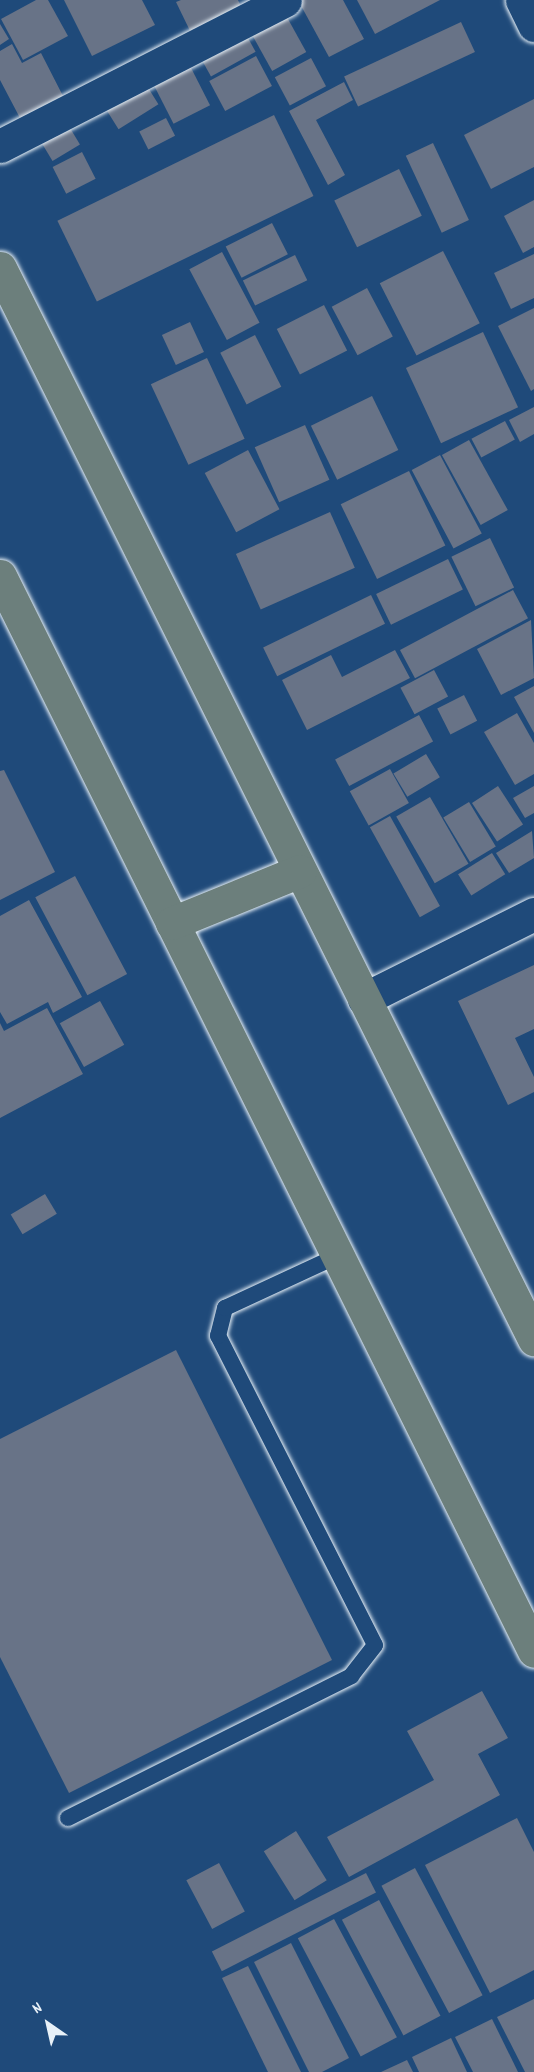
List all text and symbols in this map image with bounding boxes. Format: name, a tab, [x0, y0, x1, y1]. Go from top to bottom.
north arrow	[18, 1994, 78, 2054]
text: N	[28, 1997, 47, 2020]

